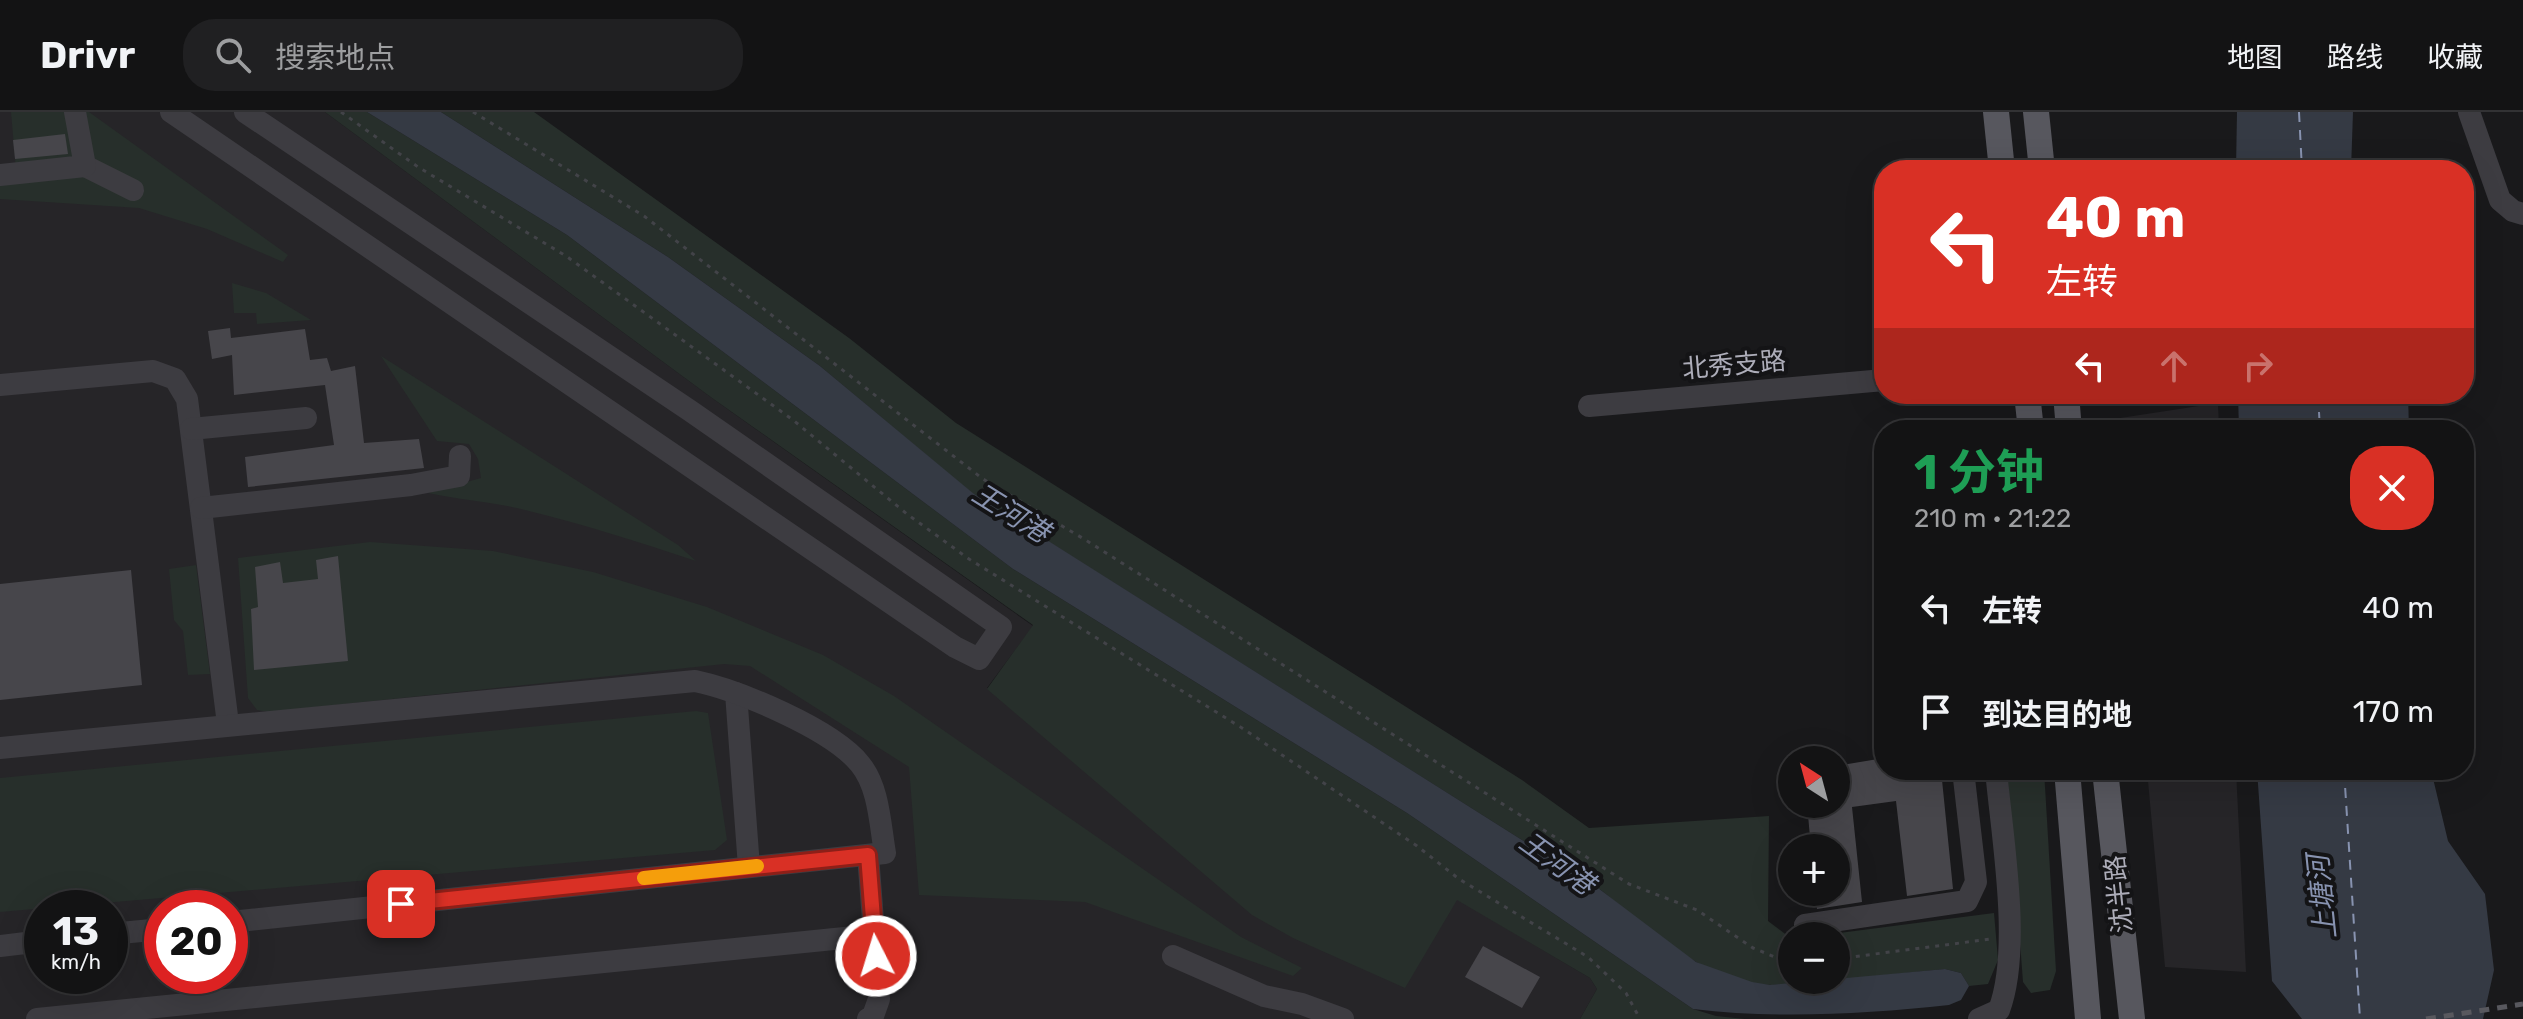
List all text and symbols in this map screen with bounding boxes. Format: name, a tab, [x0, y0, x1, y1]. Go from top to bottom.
search box	[183, 19, 743, 91]
text: Drivr	[40, 32, 135, 78]
icon: search	[211, 33, 255, 77]
text: 搜索地点	[275, 40, 395, 76]
text: 地图	[2227, 41, 2283, 74]
text: 路线	[2327, 41, 2383, 74]
text: 收藏	[2427, 41, 2483, 74]
text: 40 m	[2046, 185, 2186, 251]
icon: left	[1914, 192, 2018, 296]
text: 左转	[2046, 260, 2118, 303]
icon: left	[2068, 344, 2112, 388]
icon: ahead	[2152, 344, 2196, 388]
icon: right	[2236, 344, 2280, 388]
street label: 北秀支路	[1681, 345, 1787, 385]
text: 1 分钟	[1914, 444, 2044, 501]
button: close	[2350, 446, 2434, 530]
water label: 王河港	[967, 477, 1059, 551]
text: 210 m · 21:22	[1914, 503, 2071, 534]
icon: left	[1914, 586, 1958, 630]
text: 40 m	[2362, 590, 2434, 626]
text: 左转	[1982, 593, 2042, 629]
icon: arrive	[1914, 690, 1958, 734]
text: 170 m	[2353, 694, 2434, 730]
text: 到达目的地	[1982, 697, 2132, 733]
north arrow	[1778, 746, 1850, 818]
map controls	[1778, 746, 1850, 994]
water label: 王河港	[1513, 825, 1604, 903]
button: +	[1778, 834, 1850, 906]
water label: 上塘河	[2301, 849, 2343, 941]
street label: 沈半路	[2100, 854, 2138, 934]
pin	[367, 870, 435, 938]
icon: arrive	[379, 882, 423, 926]
speed limit sign: 20	[144, 890, 248, 994]
text: 13	[53, 908, 99, 955]
position arrow	[834, 914, 918, 998]
button: −	[1778, 922, 1850, 994]
text: km/h	[51, 950, 101, 974]

